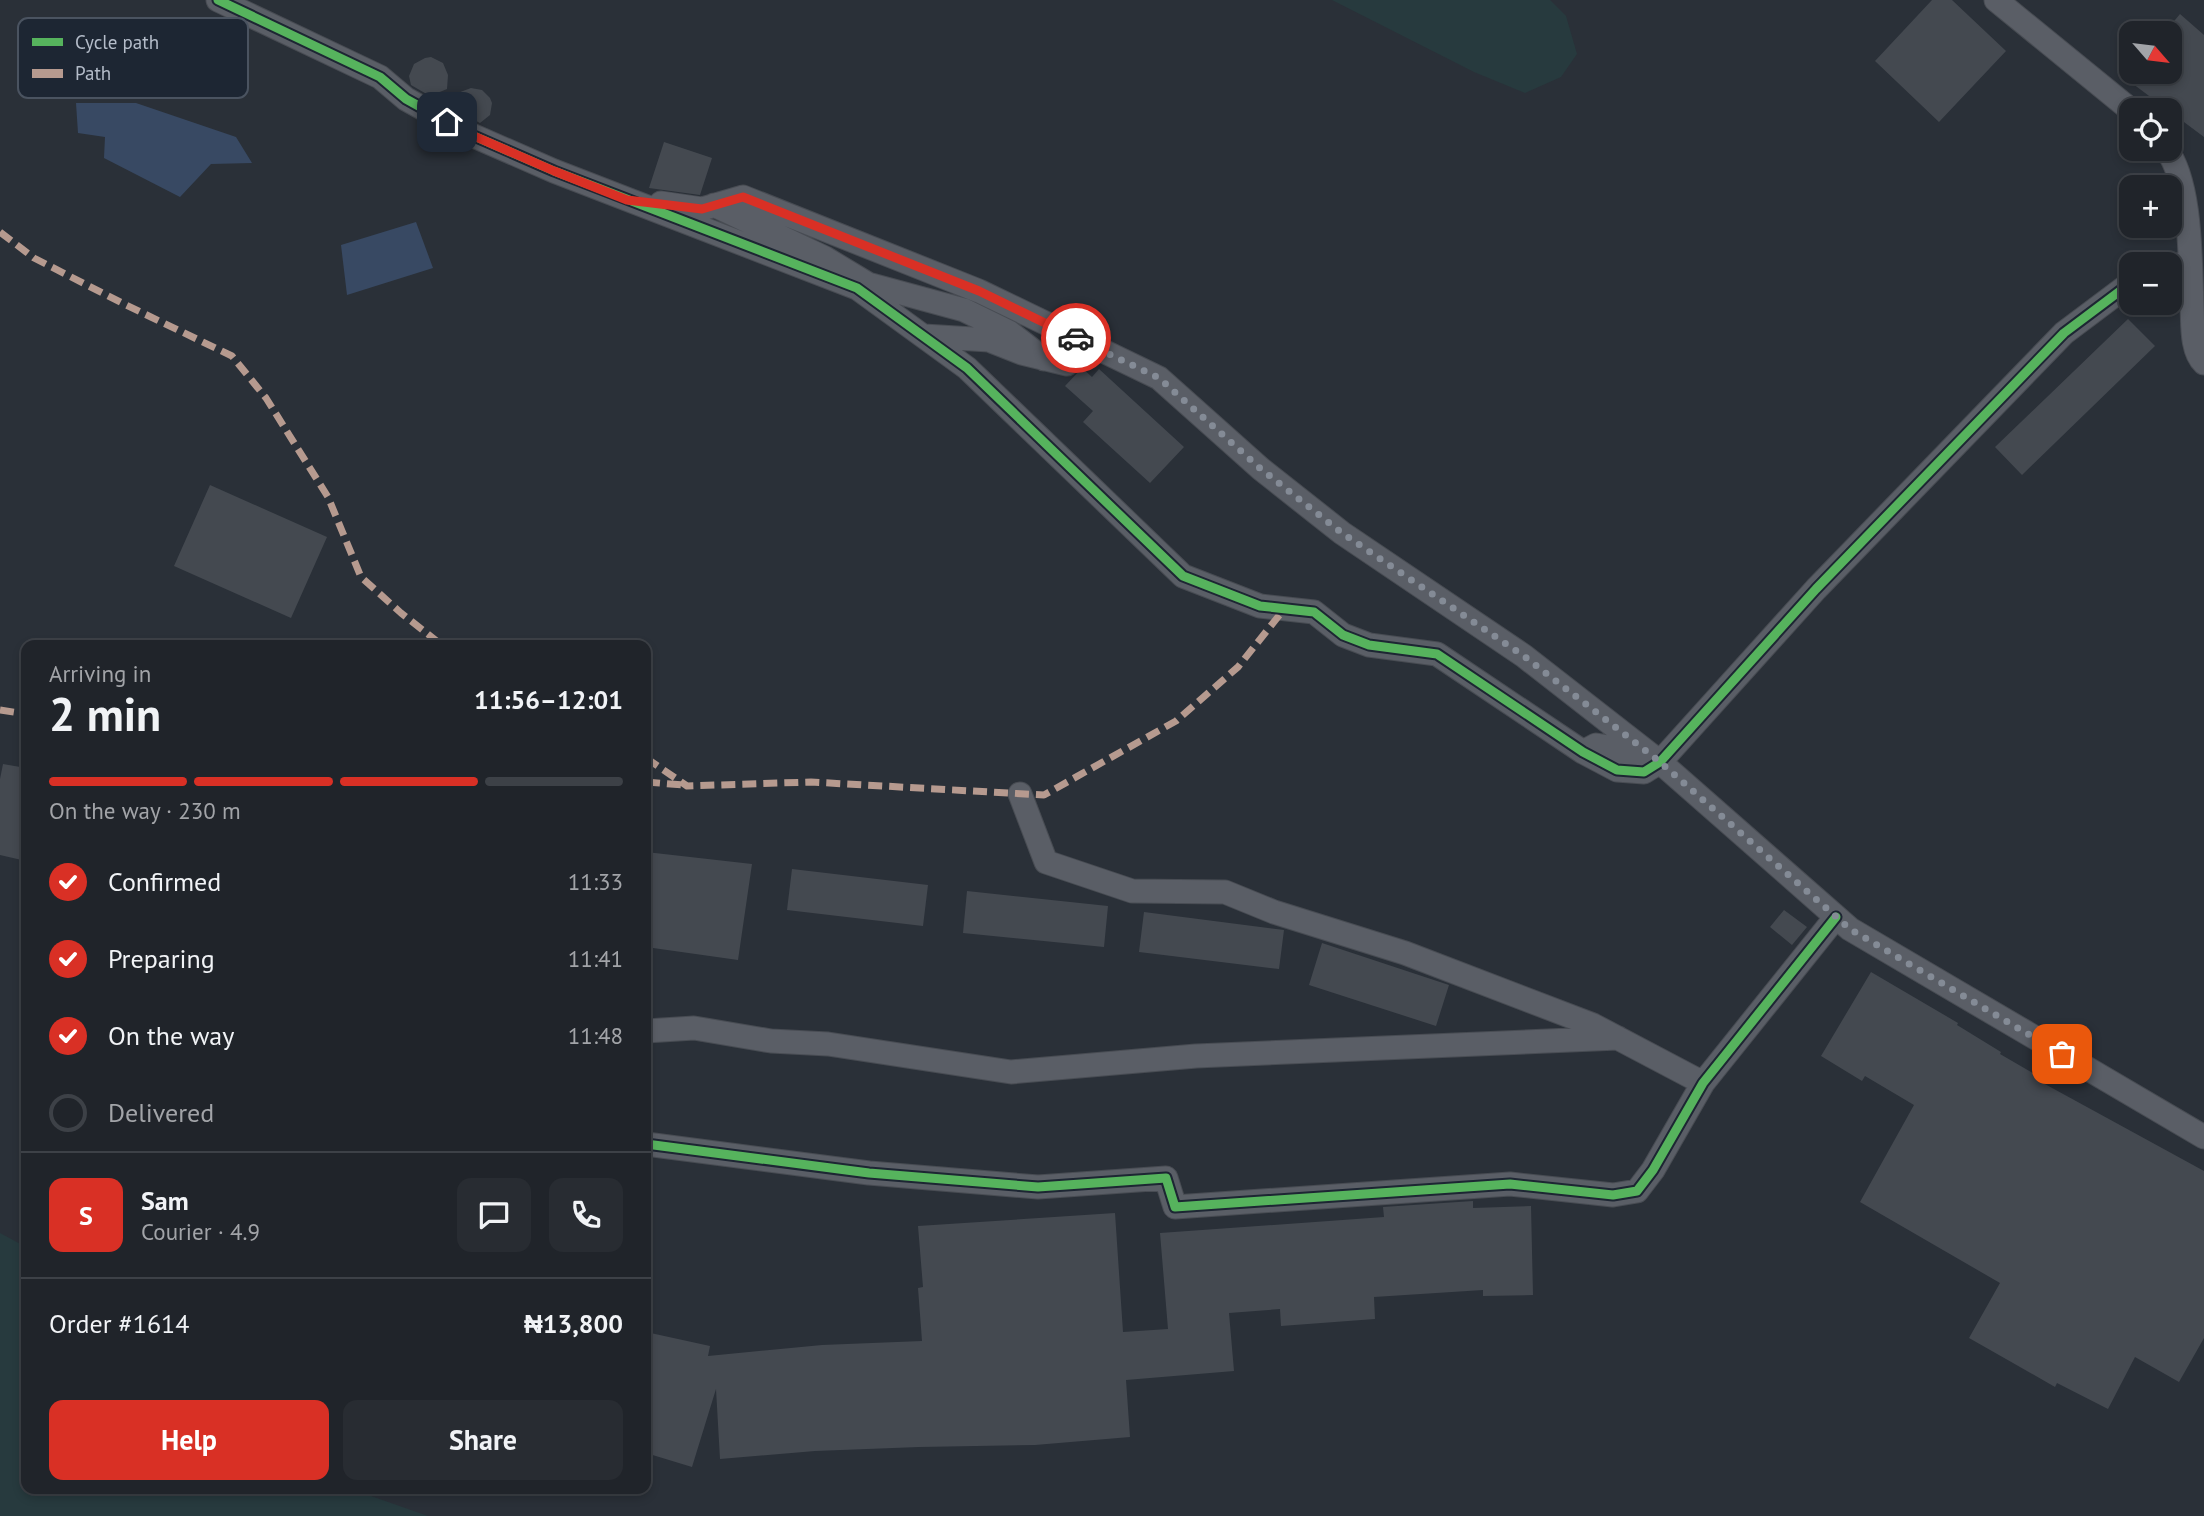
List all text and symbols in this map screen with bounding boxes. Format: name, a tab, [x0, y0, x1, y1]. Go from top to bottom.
legend	[18, 18, 248, 98]
north arrow	[2119, 21, 2182, 84]
map controls	[2119, 21, 2182, 315]
text: Cycle path	[75, 30, 159, 54]
text: Path	[75, 61, 111, 85]
pin	[417, 92, 477, 152]
button: locate	[2119, 98, 2182, 161]
icon: home	[428, 103, 466, 141]
button: +	[2119, 175, 2182, 238]
button: −	[2119, 252, 2182, 315]
courier	[1041, 303, 1111, 373]
icon: car	[1057, 319, 1095, 357]
text: Arriving in	[49, 659, 151, 688]
text: 11:56–12:01	[474, 683, 623, 716]
text: 2 min	[49, 684, 161, 744]
text: On the way · 230 m	[49, 796, 241, 825]
icon: check	[49, 863, 87, 901]
text: Confirmed	[108, 865, 221, 898]
text: 11:33	[568, 867, 623, 896]
icon: check	[49, 940, 87, 978]
text: Preparing	[108, 942, 215, 975]
text: 11:41	[568, 944, 623, 973]
icon: check	[49, 1017, 87, 1055]
text: On the way	[108, 1019, 234, 1052]
text: 11:48	[568, 1021, 623, 1050]
pin	[2032, 1024, 2092, 1084]
icon: bag	[2043, 1035, 2081, 1073]
text: Delivered	[108, 1096, 214, 1129]
button: chat	[457, 1178, 531, 1252]
button: phone	[549, 1178, 623, 1252]
text: Sam	[141, 1184, 189, 1217]
text: S	[79, 1199, 93, 1232]
text: Courier · 4.9	[141, 1217, 260, 1246]
text: Order #1614	[49, 1307, 189, 1340]
text: ₦13,800	[524, 1307, 623, 1340]
button: Help	[49, 1400, 329, 1480]
button: Share	[343, 1400, 623, 1480]

